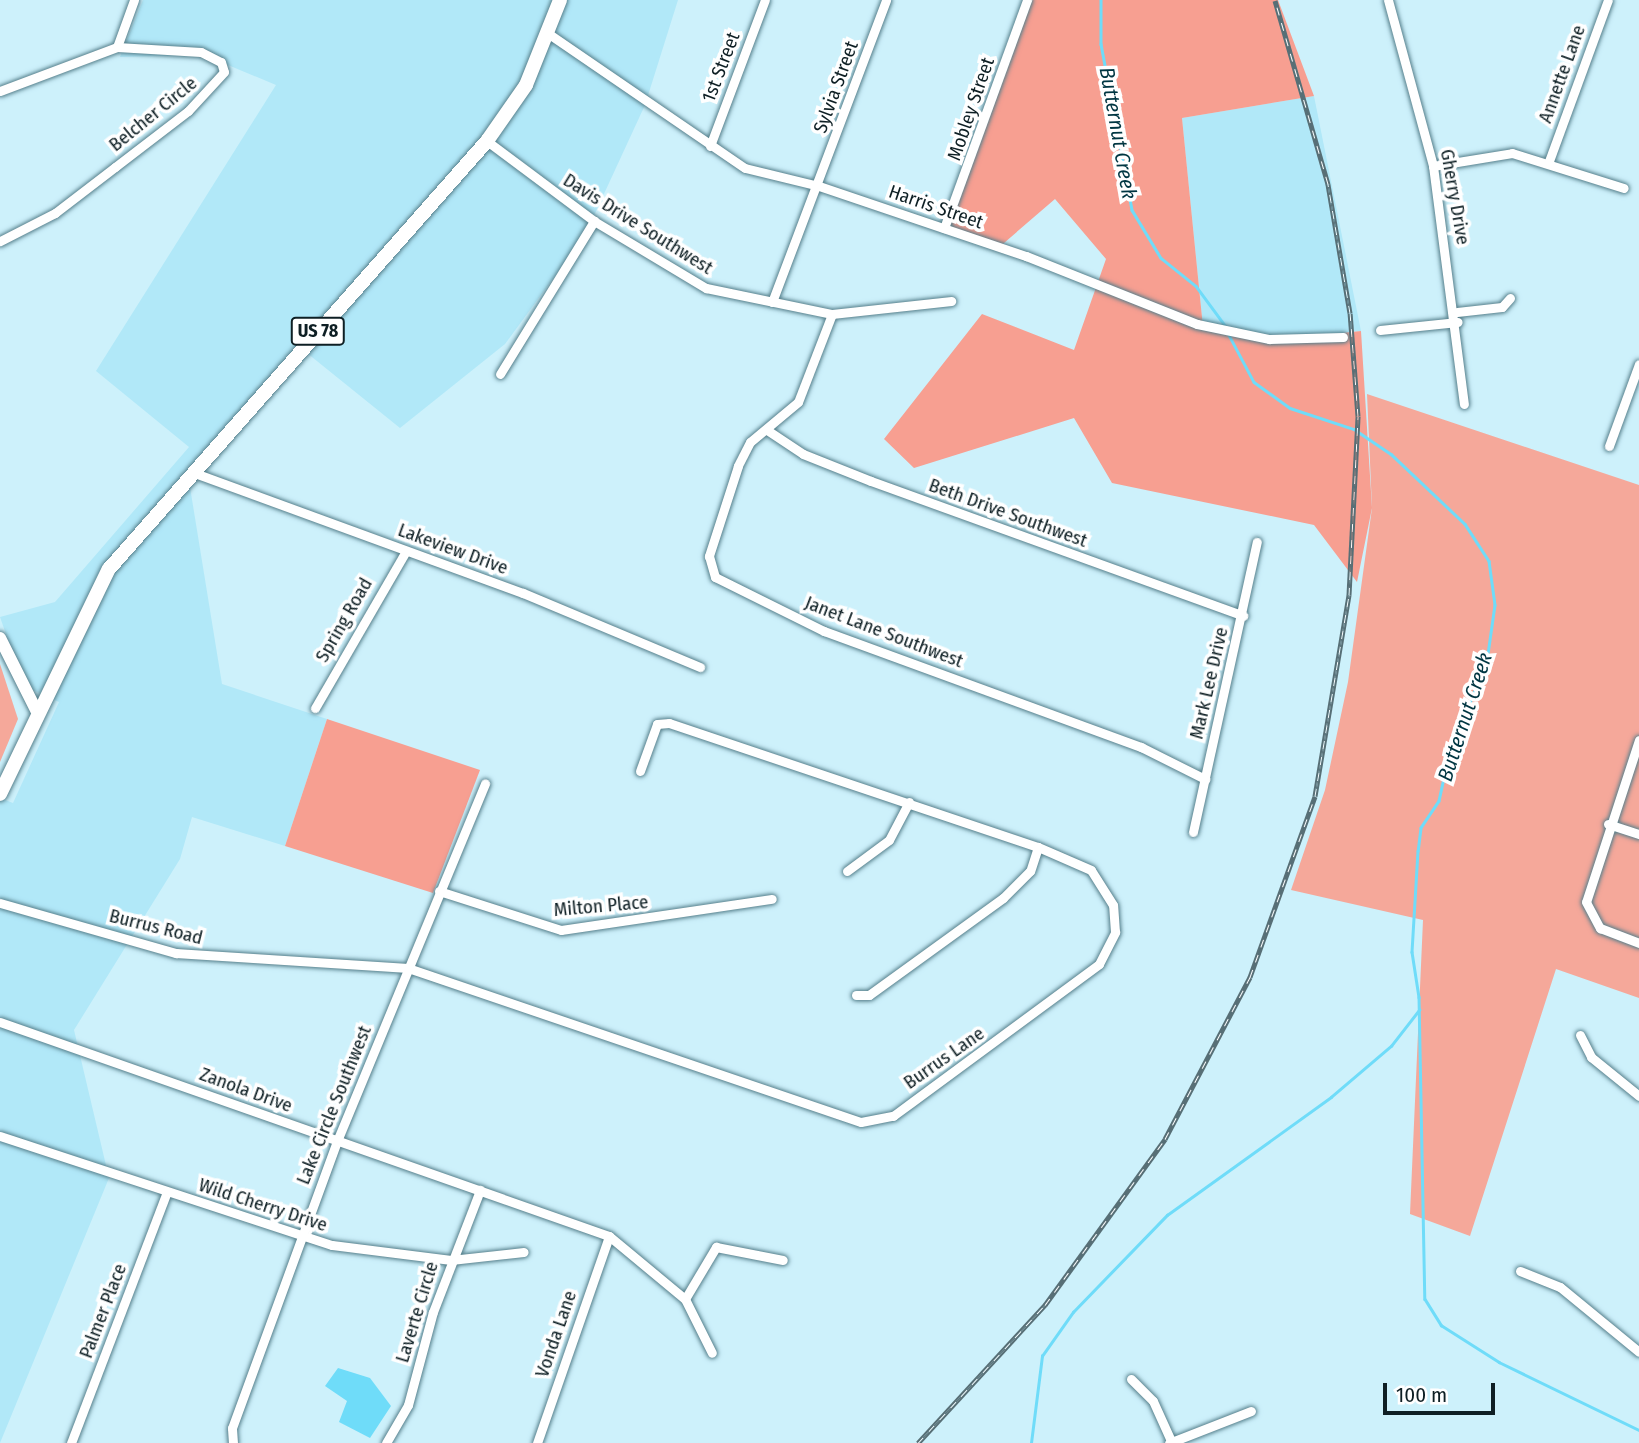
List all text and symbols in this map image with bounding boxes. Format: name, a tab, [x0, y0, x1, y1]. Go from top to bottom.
street label: Annette Lane	[1534, 22, 1590, 126]
street label: 1st Street	[697, 29, 745, 105]
street label: Sylvia Street	[809, 38, 863, 136]
street label: Mobley Street	[943, 54, 999, 164]
water label: Butternut Creek	[1094, 65, 1142, 201]
street label: Belcher Circle	[105, 72, 201, 156]
street label: Gherry Drive	[1435, 147, 1475, 247]
street label: Davis Drive Southwest	[559, 169, 717, 279]
street label: Harris Street	[886, 180, 986, 234]
road number: US 78	[290, 316, 346, 346]
street label: Beth Drive Southwest	[926, 474, 1090, 552]
street label: Lakeview Drive	[395, 519, 511, 579]
street label: Spring Road	[311, 574, 377, 666]
street label: Janet Lane Southwest	[802, 591, 966, 673]
street label: Mark Lee Drive	[1185, 625, 1233, 741]
water label: Butternut Creek	[1432, 650, 1498, 784]
street label: Milton Place	[553, 891, 649, 921]
street label: Burrus Road	[107, 904, 205, 950]
street label: Lake Circle Southwest	[292, 1022, 376, 1188]
street label: Burrus Lane	[899, 1022, 989, 1094]
street label: Zanola Drive	[197, 1063, 295, 1117]
street label: Wild Cherry Drive	[196, 1173, 330, 1237]
street label: Laverte Circle	[391, 1259, 443, 1365]
street label: Palmer Place	[75, 1261, 131, 1361]
street label: Vonda Lane	[531, 1288, 581, 1380]
scale bar	[1387, 1370, 1499, 1414]
text: 100 m	[1396, 1382, 1447, 1408]

